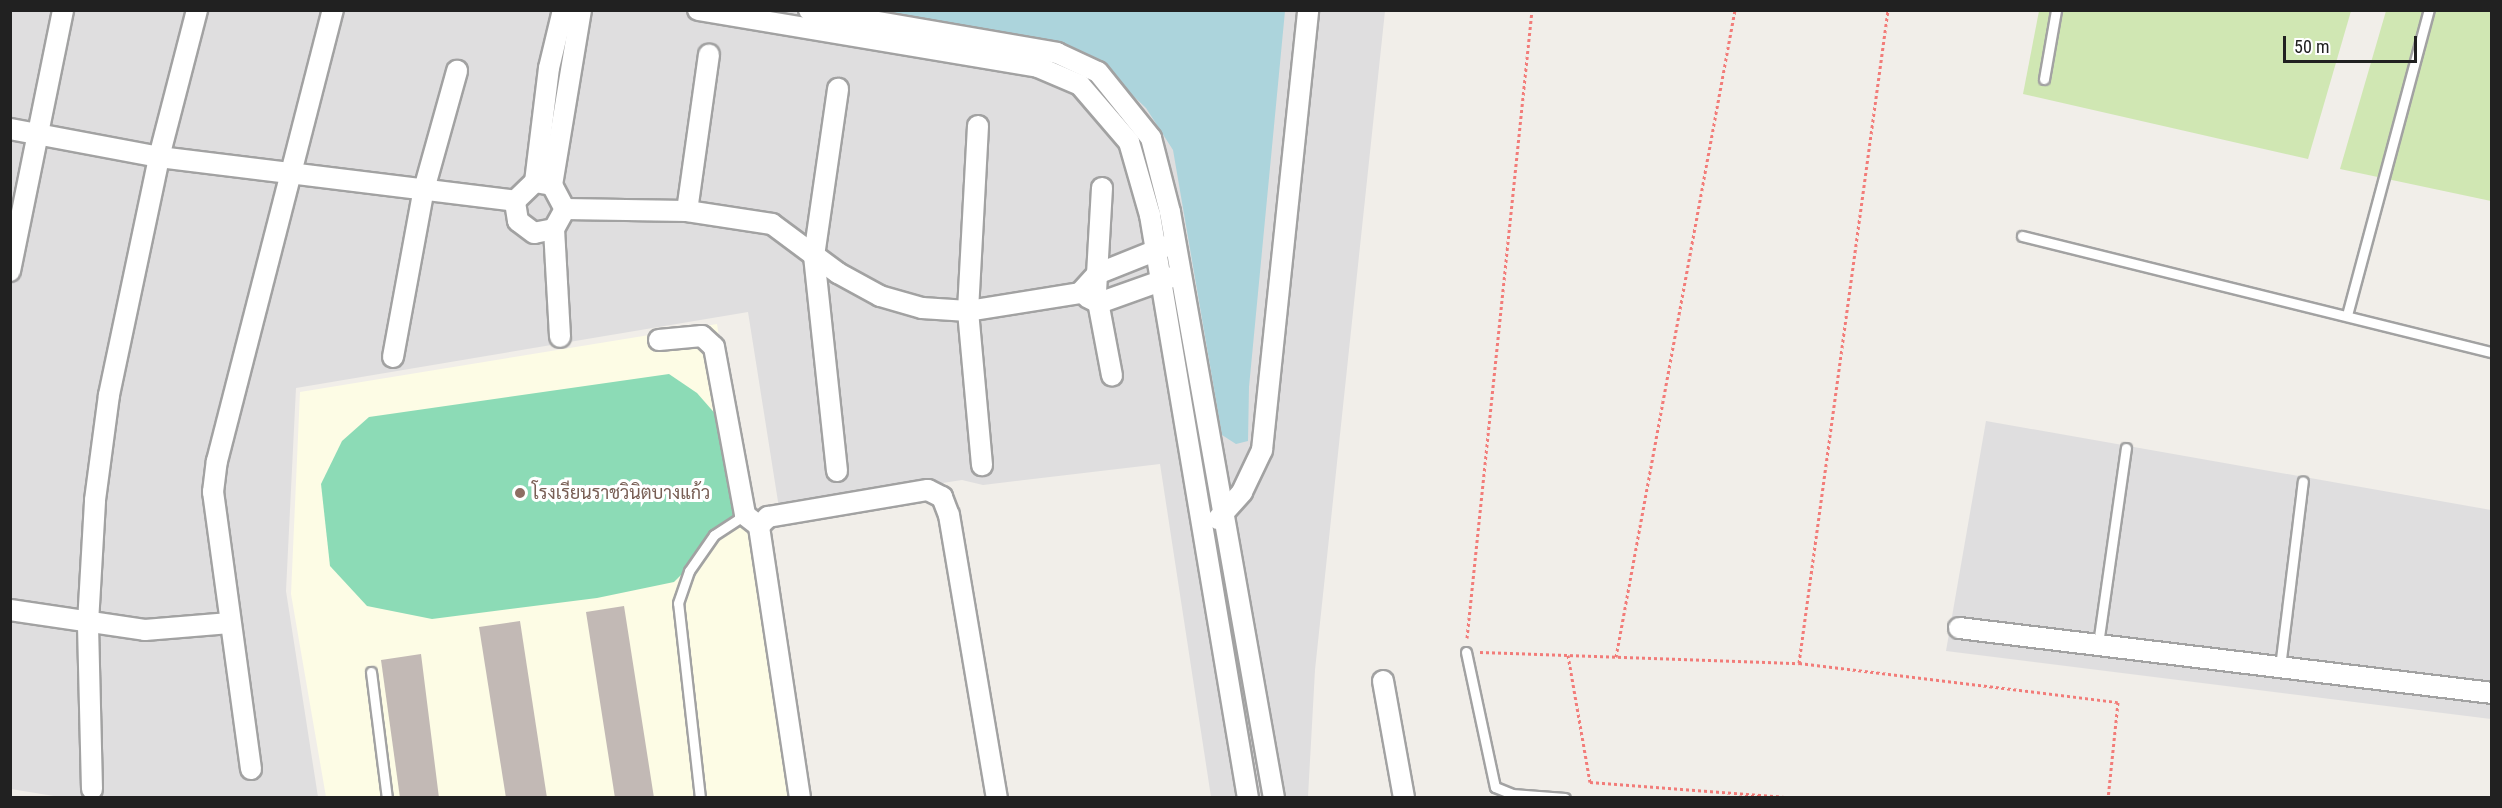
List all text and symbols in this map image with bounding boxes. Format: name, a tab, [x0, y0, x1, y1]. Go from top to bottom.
scale bar	[2286, 24, 2420, 62]
text: 50 m	[2294, 36, 2329, 57]
place label: โรงเรียนราชวินิตบางแก้ว	[532, 482, 710, 504]
marker: โรงเรียนราชวินิตบางแก้ว	[513, 486, 527, 500]

